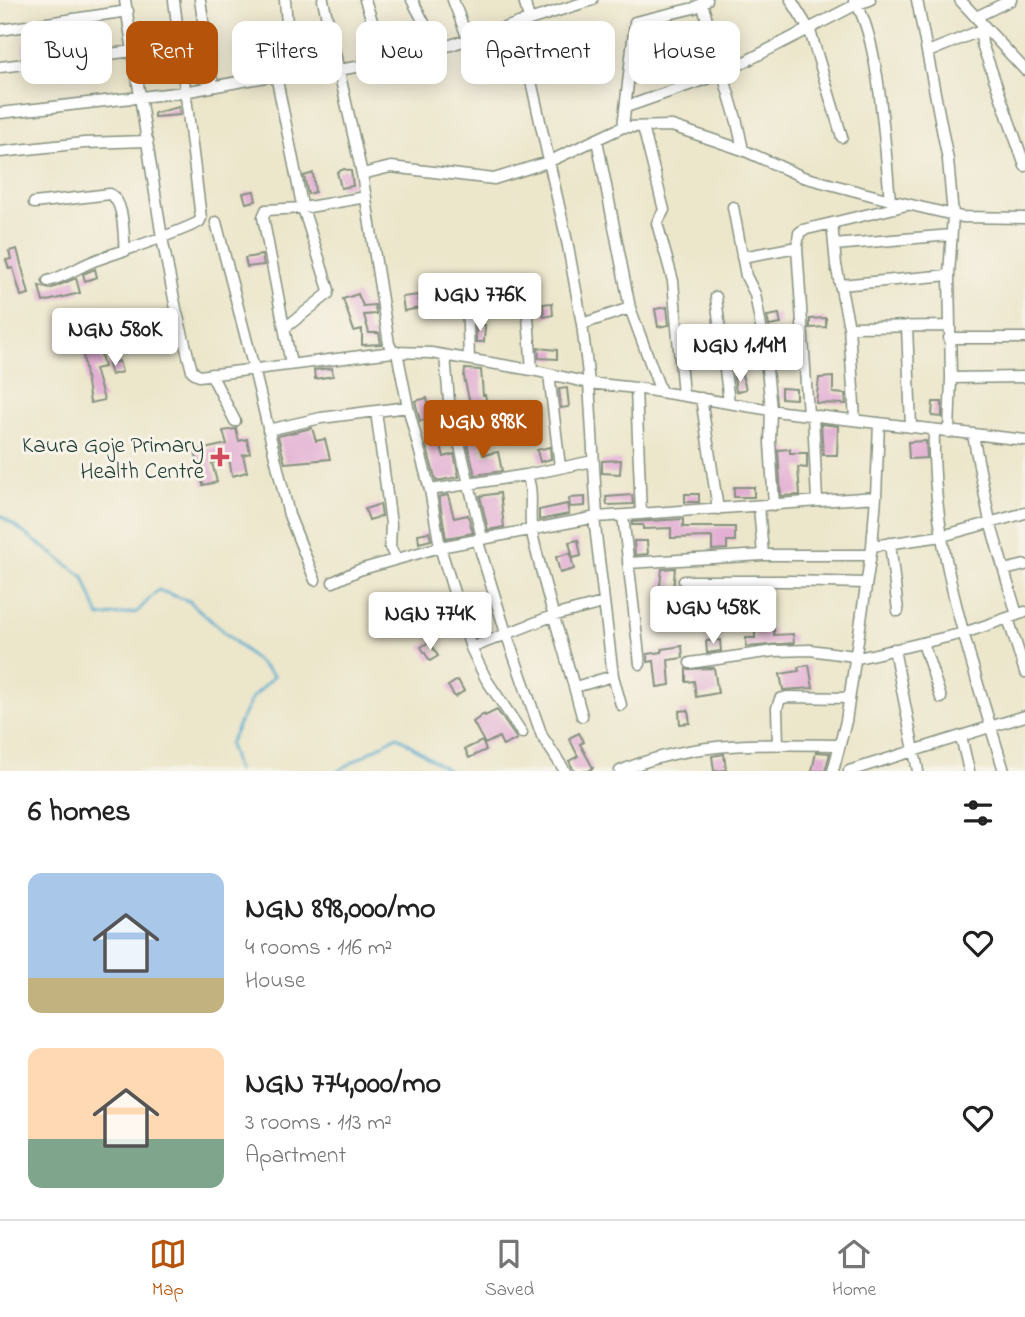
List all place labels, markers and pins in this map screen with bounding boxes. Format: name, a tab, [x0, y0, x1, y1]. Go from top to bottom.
pin: NGN 776K	[408, 274, 552, 333]
pin: NGN 580K	[43, 308, 187, 368]
pin: NGN 1.14M	[660, 324, 820, 384]
pin: NGN 898K	[411, 400, 555, 460]
place label: Kaura Goje Primary Health Centre	[22, 430, 205, 489]
marker: Kaura Goje Primary Health Centre	[210, 447, 230, 467]
pin: NGN 458K	[641, 586, 785, 646]
pin: NGN 774K	[358, 592, 502, 652]

